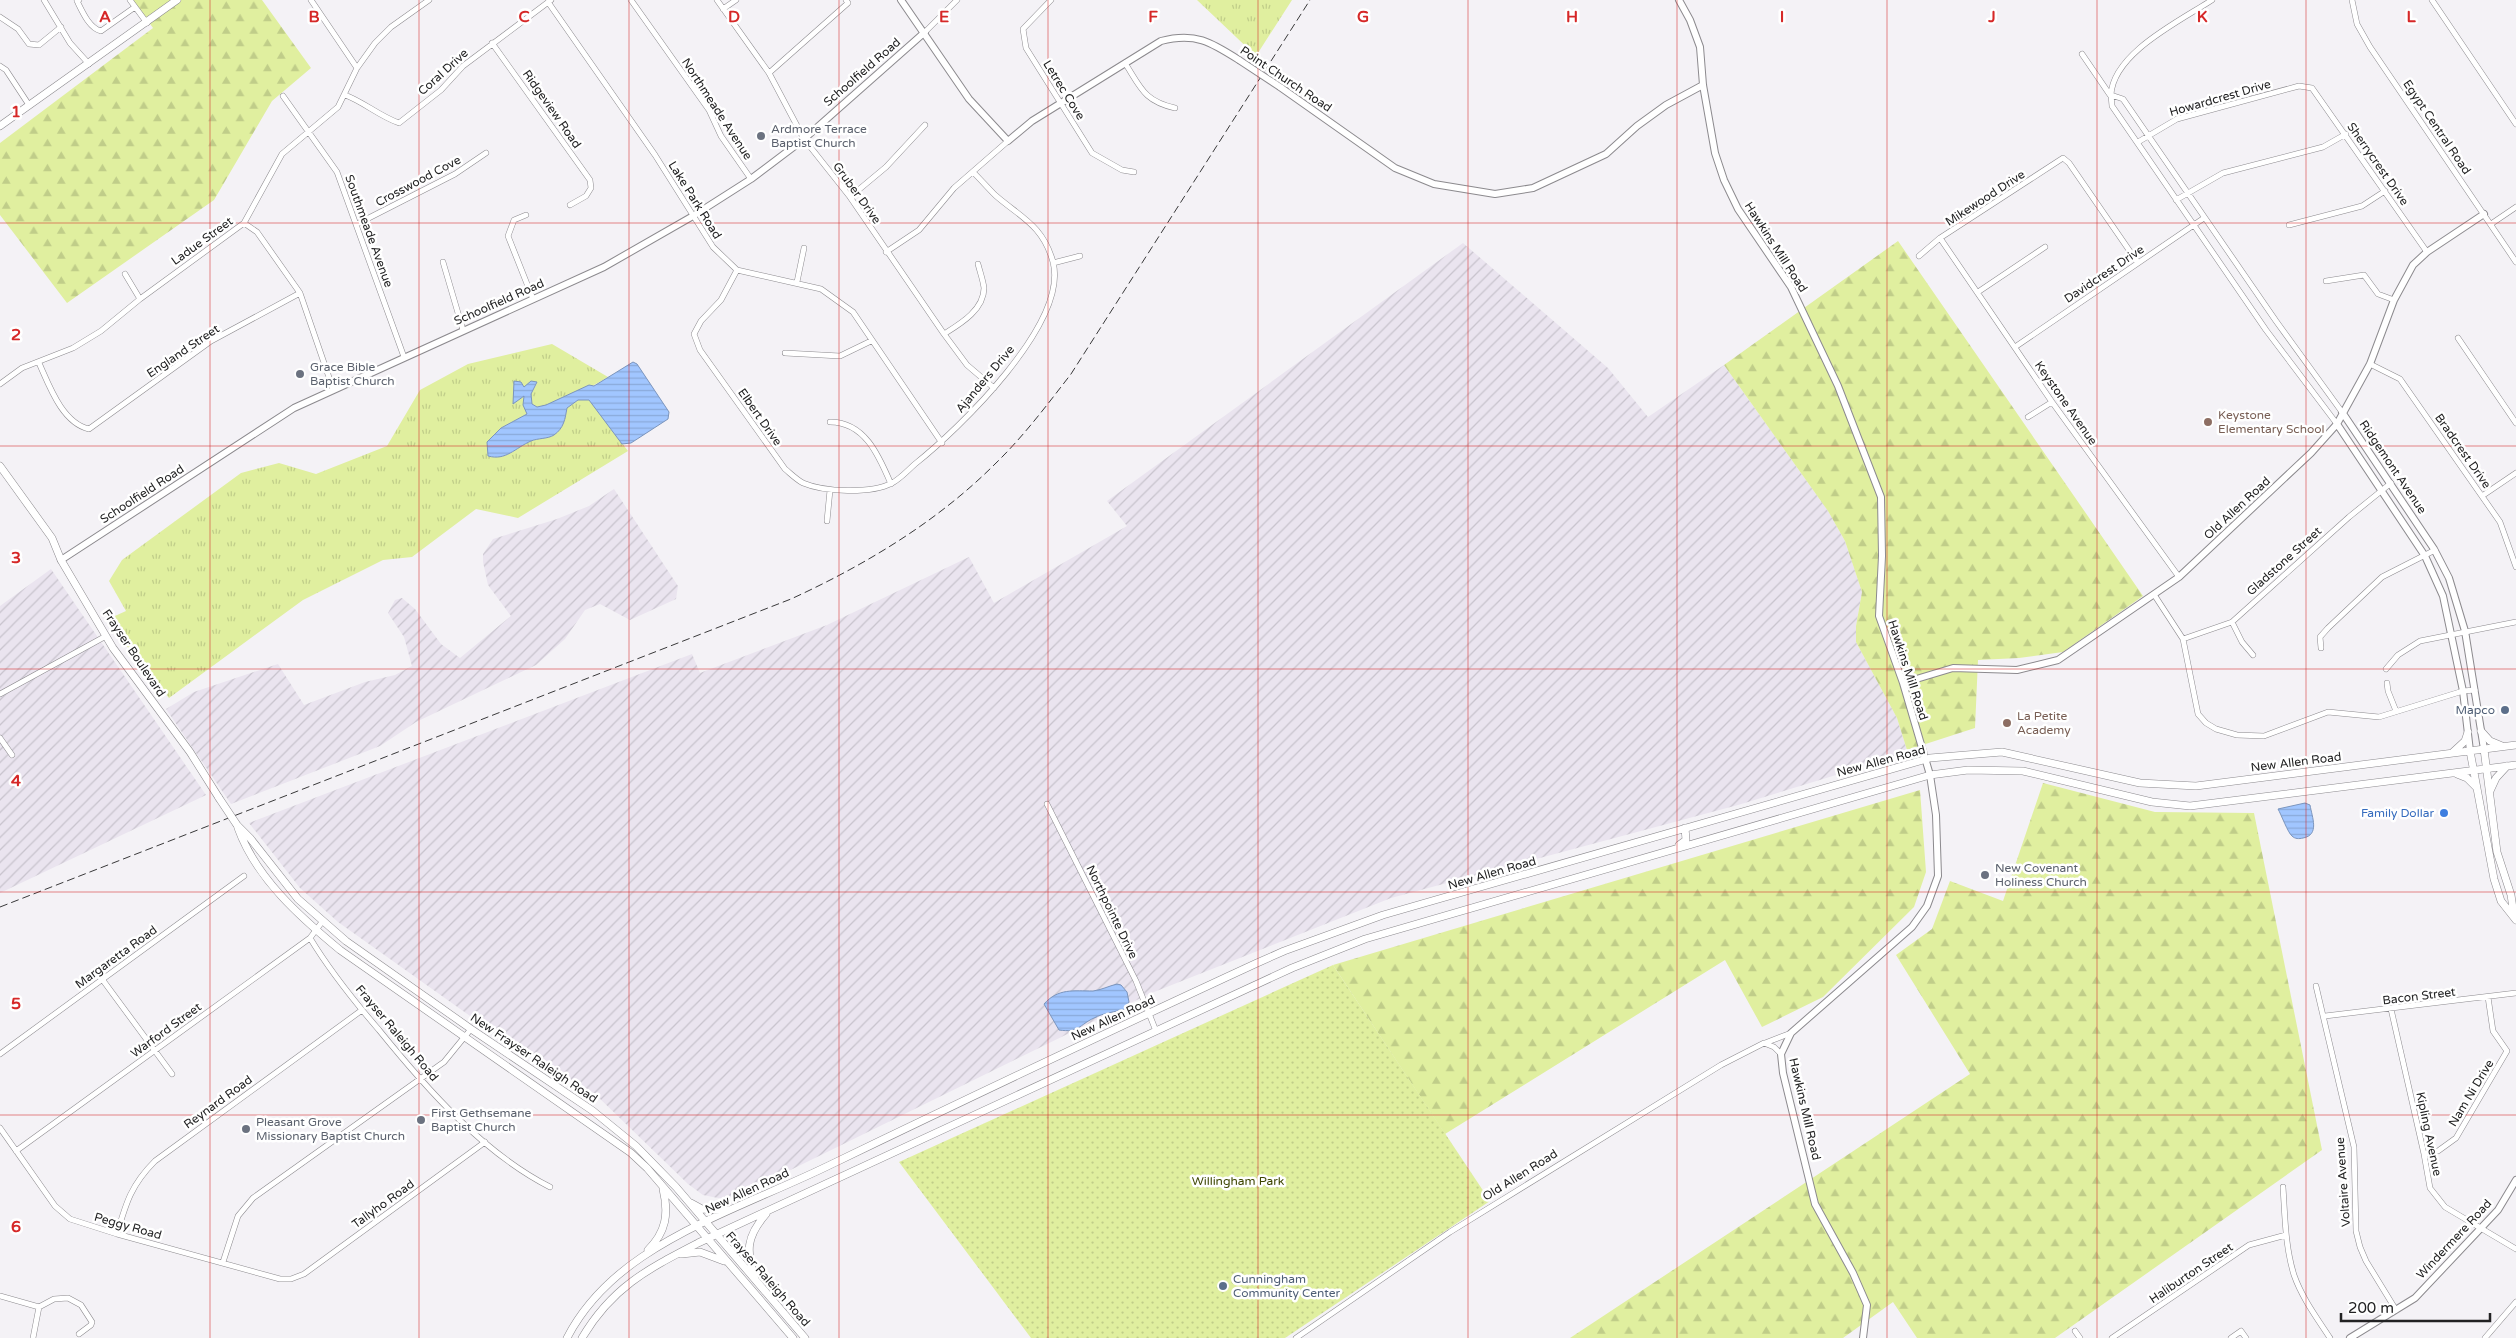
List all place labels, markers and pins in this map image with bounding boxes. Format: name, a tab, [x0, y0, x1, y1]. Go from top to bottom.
place label: Ardmore Terrace Baptist Church	[771, 122, 867, 150]
marker: Ardmore Terrace Baptist Church	[755, 130, 767, 142]
place label: Grace Bible Baptist Church	[310, 360, 395, 388]
marker: Grace Bible Baptist Church	[294, 368, 306, 380]
place label: Keystone Elementary School	[2218, 408, 2325, 436]
marker: Keystone Elementary School	[2202, 416, 2214, 428]
place label: Mapco	[2455, 703, 2495, 717]
marker: Mapco	[2499, 704, 2511, 716]
place label: La Petite Academy	[2017, 709, 2071, 737]
marker: La Petite Academy	[2001, 717, 2013, 729]
place label: Family Dollar	[2361, 806, 2434, 820]
marker: Family Dollar	[2438, 807, 2450, 819]
place label: New Covenant Holiness Church	[1995, 861, 2087, 889]
marker: New Covenant Holiness Church	[1979, 869, 1991, 881]
place label: First Gethsemane Baptist Church	[431, 1106, 532, 1134]
marker: First Gethsemane Baptist Church	[415, 1114, 427, 1126]
place label: Pleasant Grove Missionary Baptist Church	[256, 1115, 405, 1143]
marker: Pleasant Grove Missionary Baptist Church	[240, 1123, 252, 1135]
place label: Cunningham Community Center	[1233, 1272, 1341, 1300]
marker: Cunningham Community Center	[1217, 1280, 1229, 1292]

